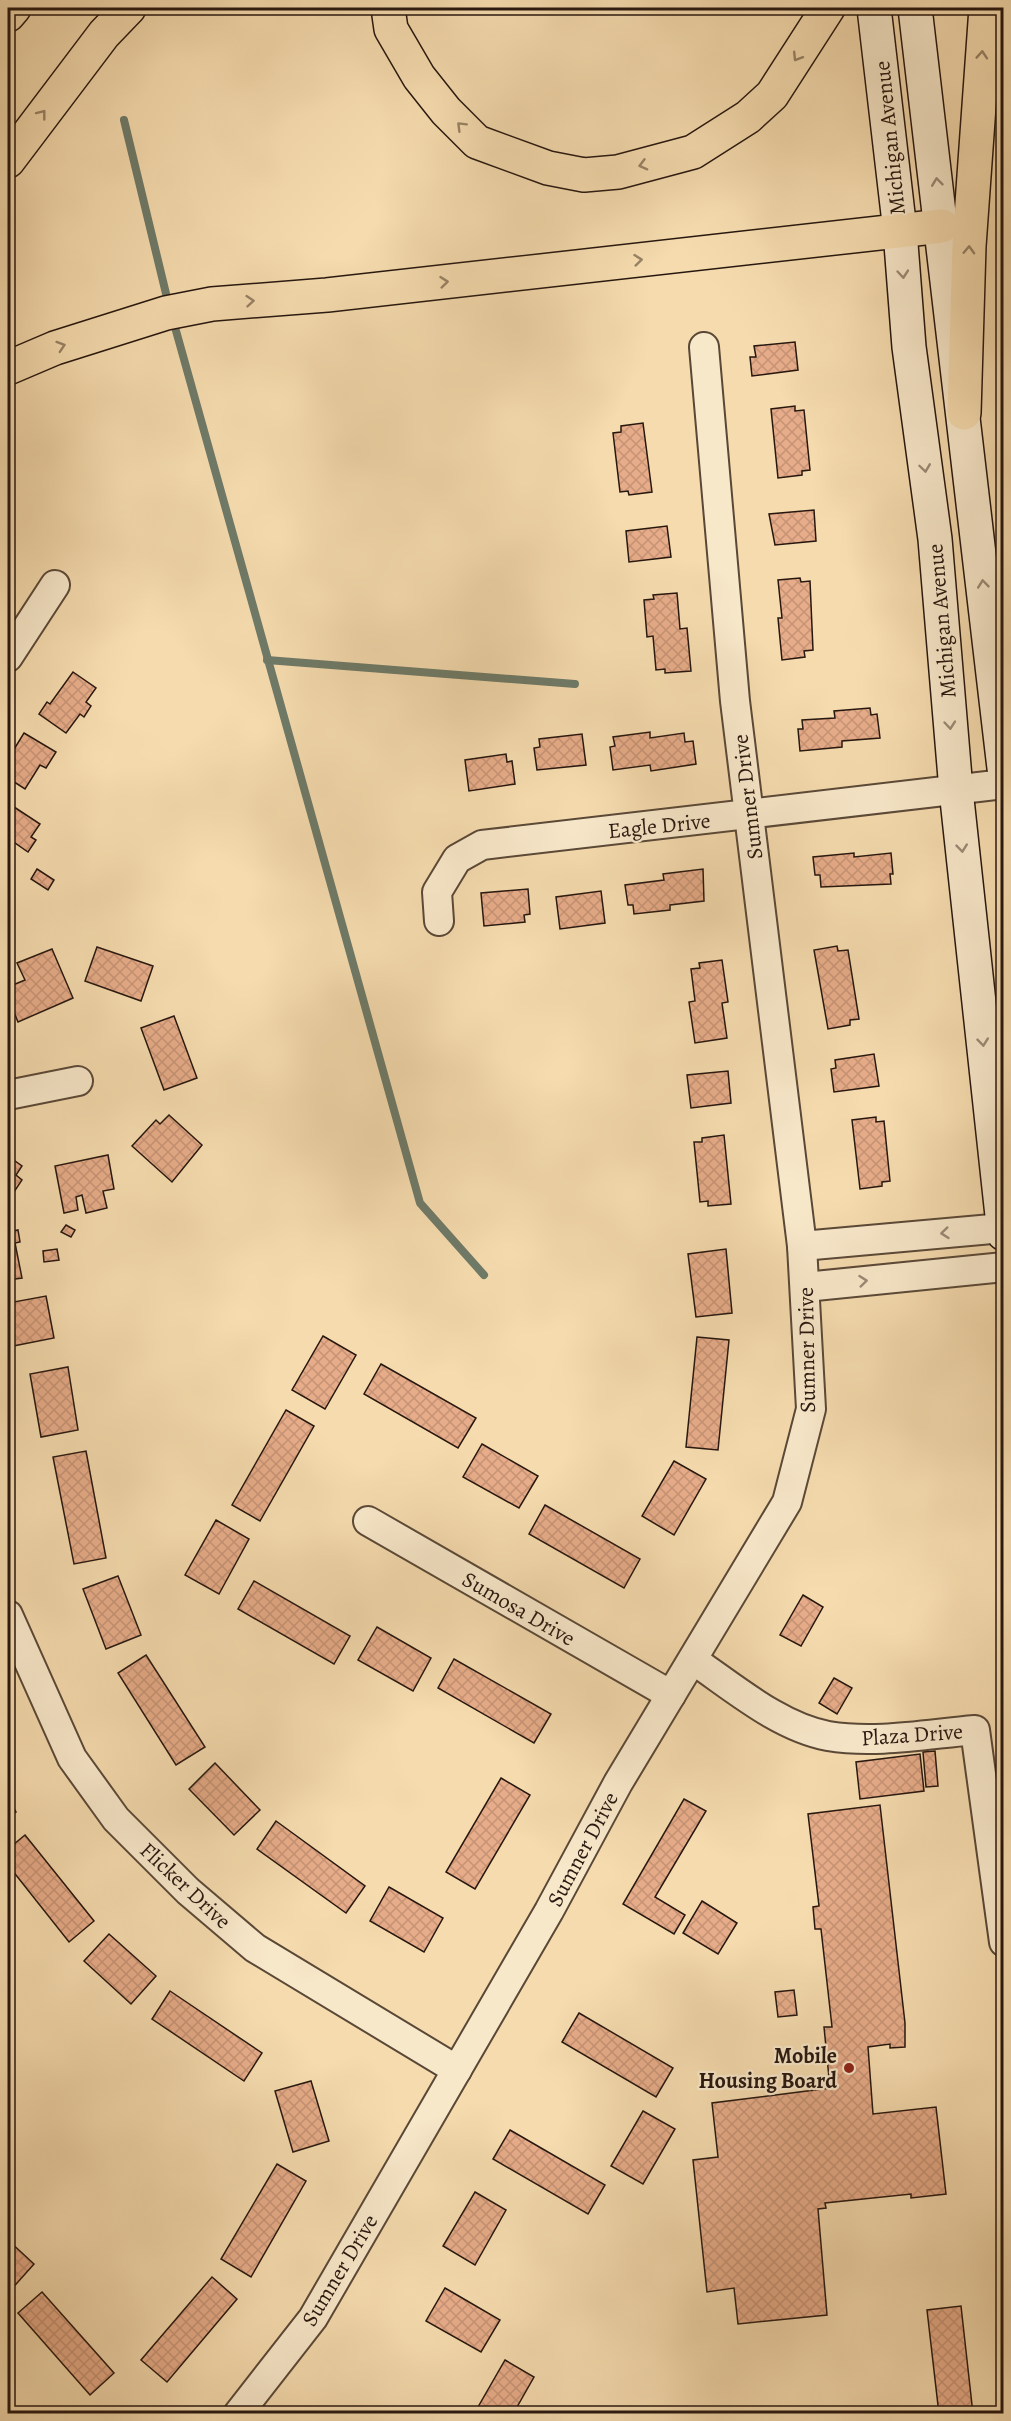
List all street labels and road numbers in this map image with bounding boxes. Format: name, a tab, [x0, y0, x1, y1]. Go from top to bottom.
street label: Michigan Avenue	[867, 59, 913, 216]
street label: Michigan Avenue	[920, 542, 964, 699]
street label: Sumner Drive	[725, 733, 771, 861]
street label: Eagle Drive	[606, 806, 712, 846]
street label: Sumner Drive	[791, 1287, 823, 1413]
street label: Sumosa Drive	[457, 1564, 580, 1653]
street label: Plaza Drive	[860, 1716, 964, 1754]
street label: Sumner Drive	[540, 1787, 626, 1912]
street label: Flicker Drive	[133, 1836, 237, 1936]
street label: Sumner Drive	[295, 2209, 385, 2332]

